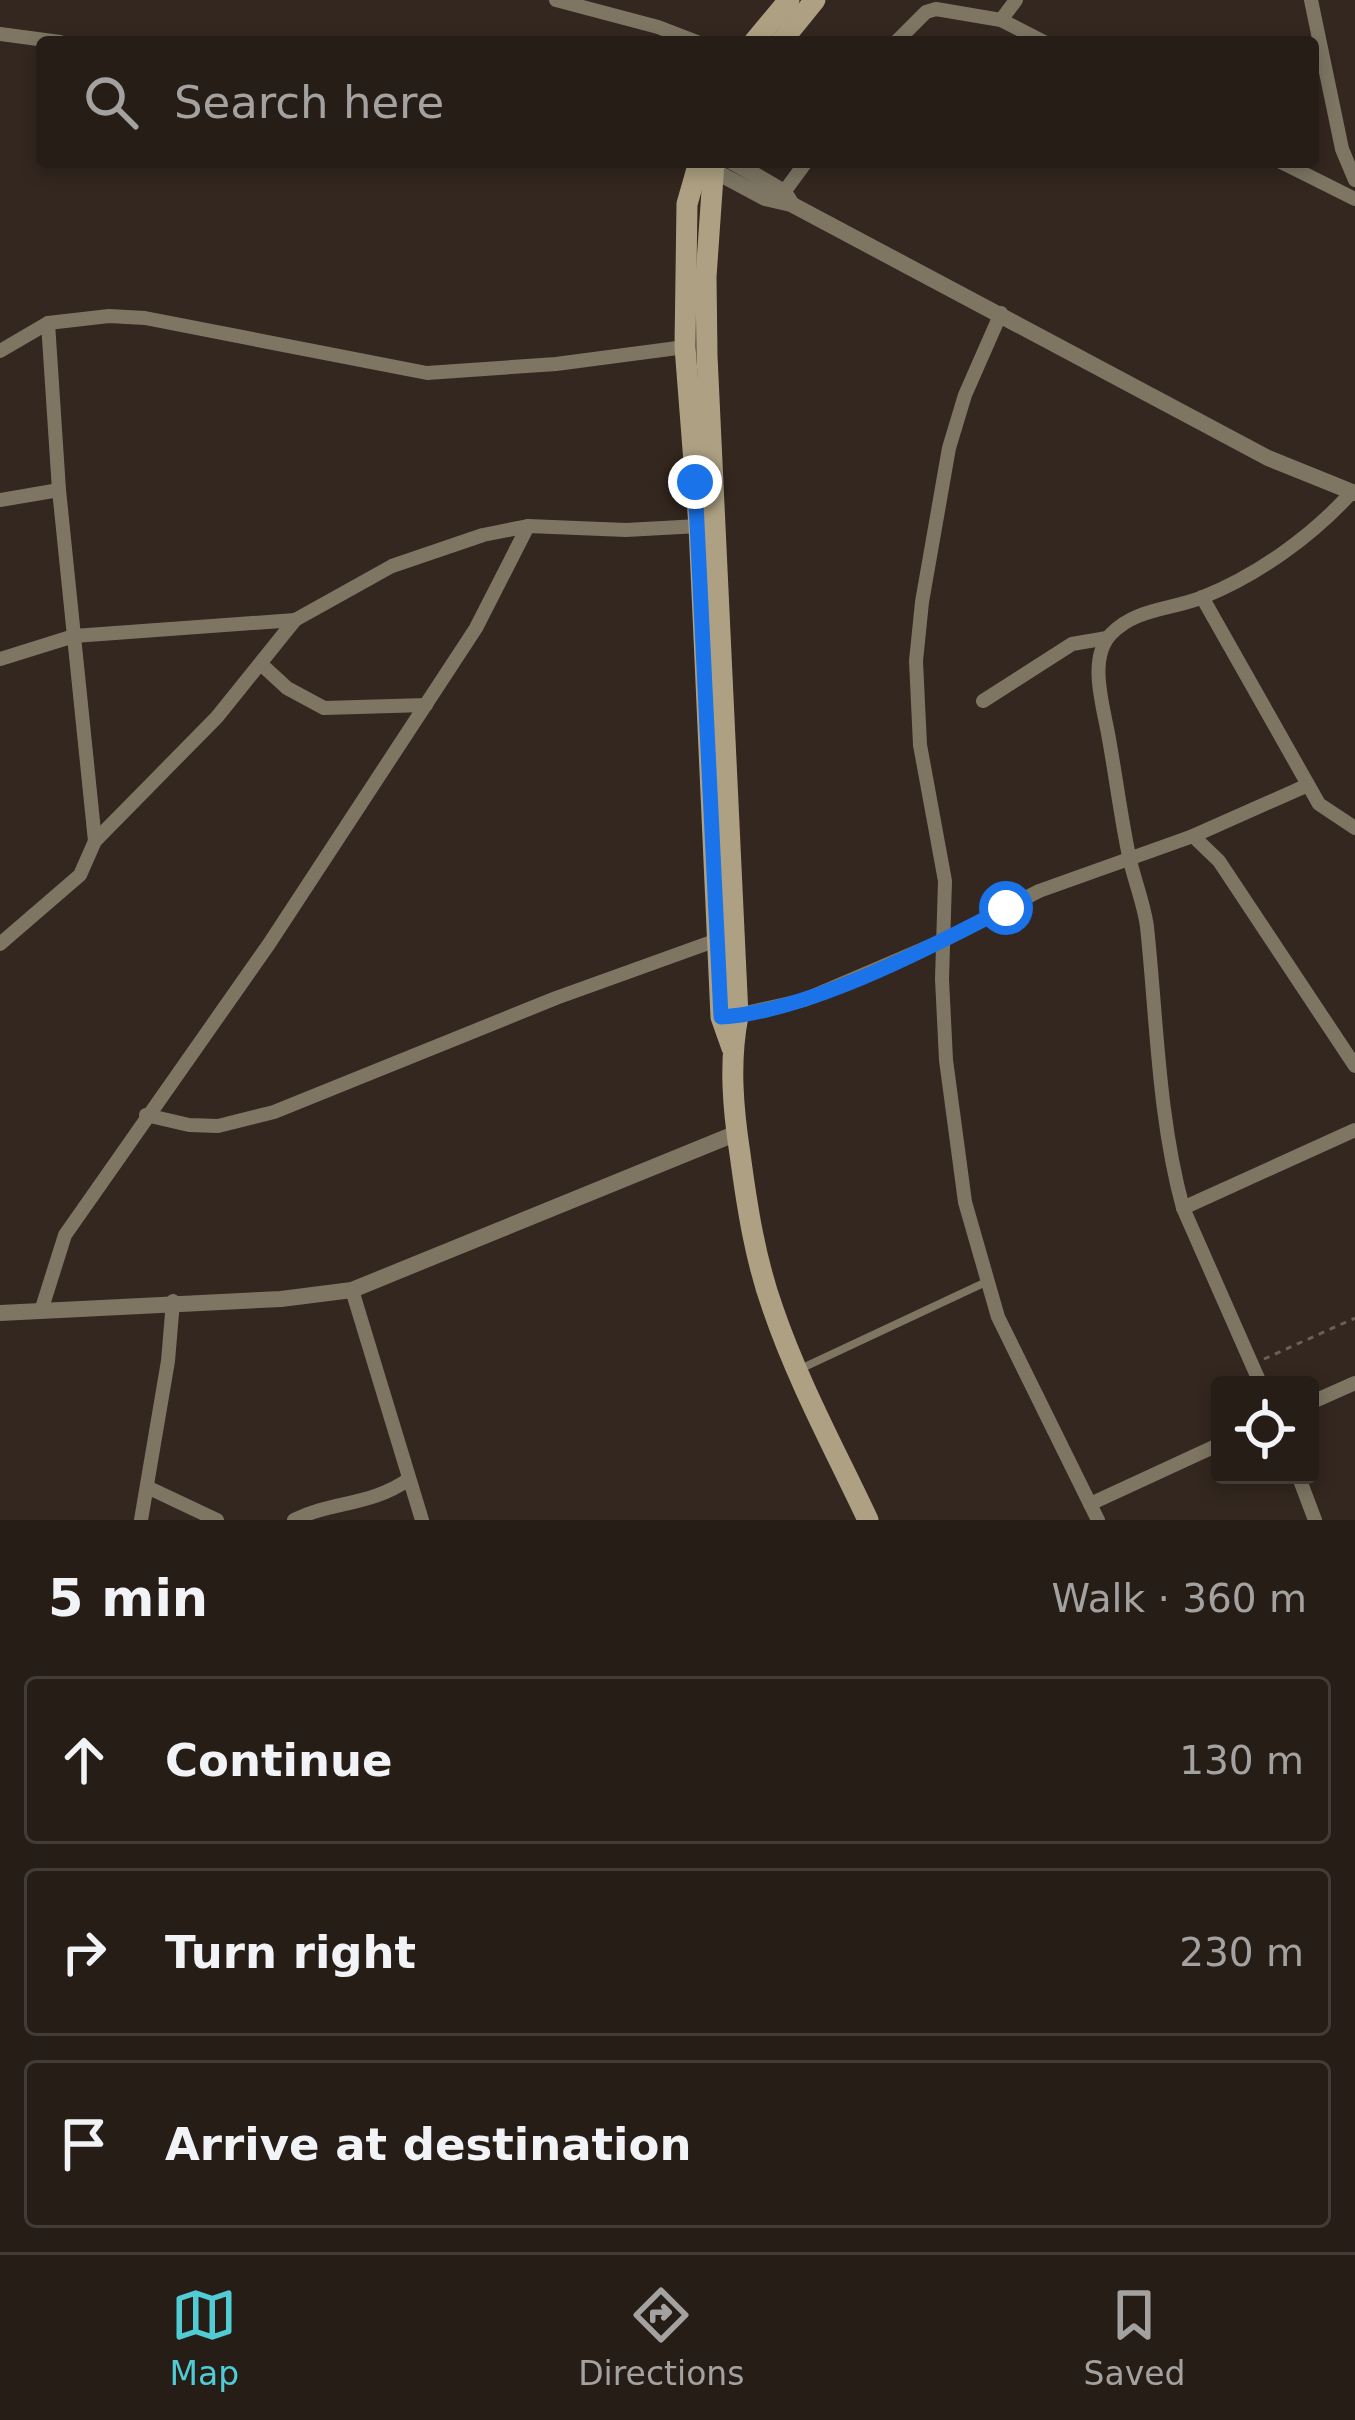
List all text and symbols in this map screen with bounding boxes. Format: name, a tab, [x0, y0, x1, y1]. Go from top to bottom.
search box	[36, 36, 1319, 168]
icon: search	[78, 69, 144, 135]
text: Search here	[174, 76, 444, 129]
route end	[668, 455, 722, 509]
route start	[979, 881, 1033, 935]
map controls	[1211, 1376, 1319, 1484]
button: locate	[1211, 1376, 1319, 1484]
text: 5 min	[48, 1569, 208, 1628]
text: Walk · 360 m	[1052, 1576, 1307, 1621]
icon: ahead	[51, 1727, 117, 1793]
text: Continue	[165, 1734, 393, 1787]
text: 130 m	[1179, 1738, 1304, 1783]
icon: right	[51, 1919, 117, 1985]
text: Turn right	[165, 1926, 416, 1979]
text: 230 m	[1179, 1930, 1304, 1975]
icon: arrive	[51, 2111, 117, 2177]
text: Arrive at destination	[165, 2118, 691, 2171]
tab: Map	[170, 2282, 239, 2393]
tab: Directions	[578, 2282, 744, 2393]
tab: Saved	[1084, 2282, 1185, 2393]

